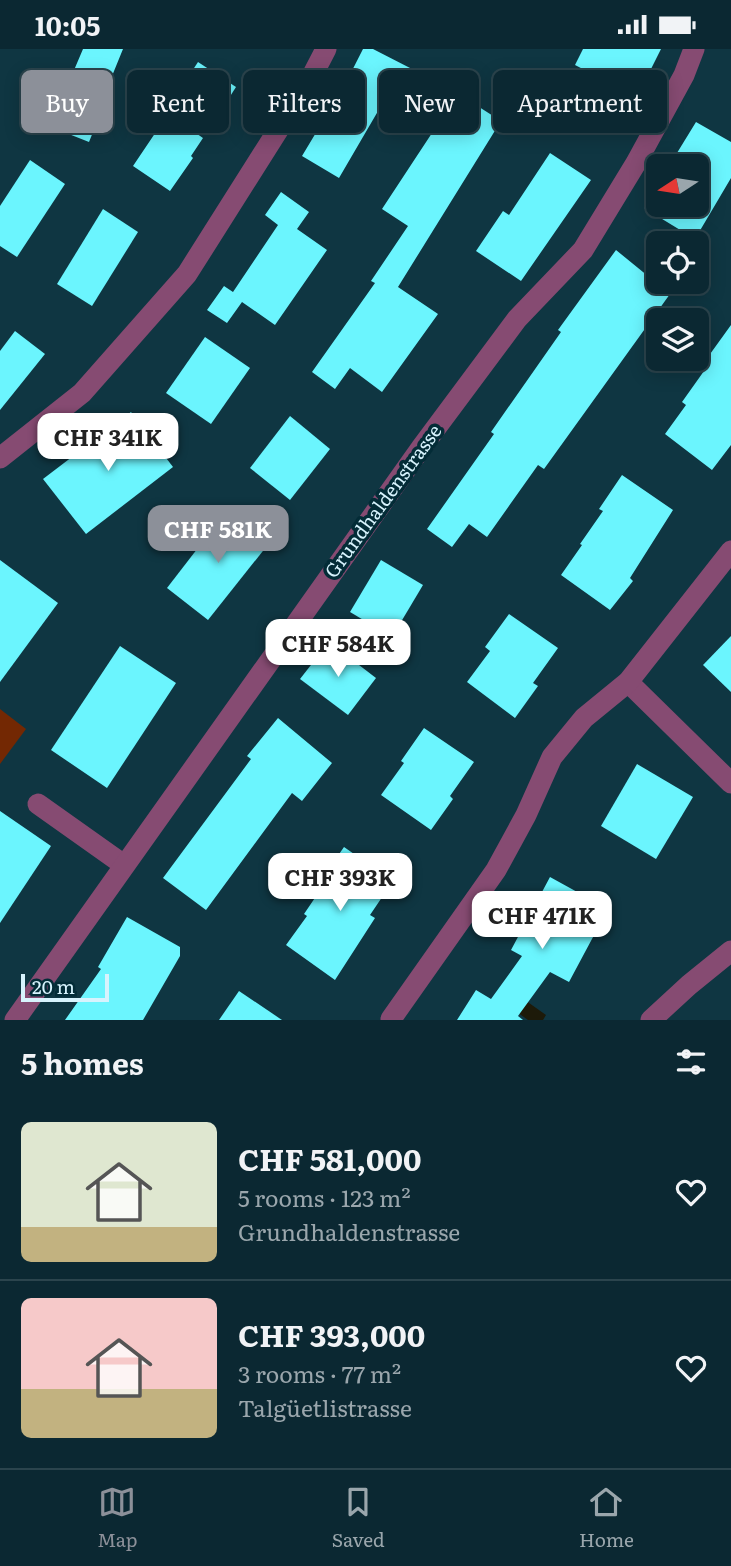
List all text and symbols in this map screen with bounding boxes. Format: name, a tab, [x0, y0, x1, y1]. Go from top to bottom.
text: 10:05	[35, 5, 100, 44]
chip: Buy	[21, 70, 113, 133]
chip: Rent	[127, 70, 229, 133]
chip: Filters	[243, 70, 365, 133]
chip: New	[379, 70, 479, 133]
chip: Apartment	[493, 70, 667, 133]
north arrow	[646, 154, 709, 217]
map controls	[646, 154, 709, 371]
button: locate	[646, 231, 709, 294]
button: layers	[646, 308, 709, 371]
pin: CHF 341K	[36, 413, 180, 473]
street label: Grundhaldenstrasse	[317, 418, 448, 583]
text: CHF 341K	[53, 419, 163, 453]
pin: CHF 581K	[146, 505, 290, 565]
text: CHF 581K	[164, 511, 272, 545]
pin: CHF 584K	[266, 619, 410, 679]
text: CHF 584K	[282, 625, 394, 659]
pin: CHF 393K	[268, 853, 412, 913]
text: CHF 393K	[284, 859, 396, 893]
pin: CHF 471K	[470, 891, 614, 951]
text: CHF 471K	[488, 897, 596, 931]
scale bar	[21, 971, 108, 1003]
text: 20 m	[32, 972, 75, 1000]
text: 5 homes	[21, 1040, 144, 1084]
icon: filters	[672, 1043, 710, 1081]
text: CHF 581,000	[238, 1136, 421, 1180]
icon: home	[77, 1150, 161, 1234]
icon: heart	[672, 1173, 710, 1211]
text: 5 rooms · 123 m²	[238, 1180, 411, 1214]
text: Grundhaldenstrasse	[238, 1214, 460, 1248]
text: CHF 393,000	[238, 1312, 425, 1356]
icon: home	[77, 1326, 161, 1410]
icon: heart	[672, 1349, 710, 1387]
text: 3 rooms · 77 m²	[238, 1356, 401, 1390]
text: Talgüetlistrasse	[238, 1390, 412, 1424]
tab: Map	[97, 1483, 138, 1553]
tab: Saved	[332, 1483, 385, 1553]
tab: Home	[579, 1483, 634, 1553]

